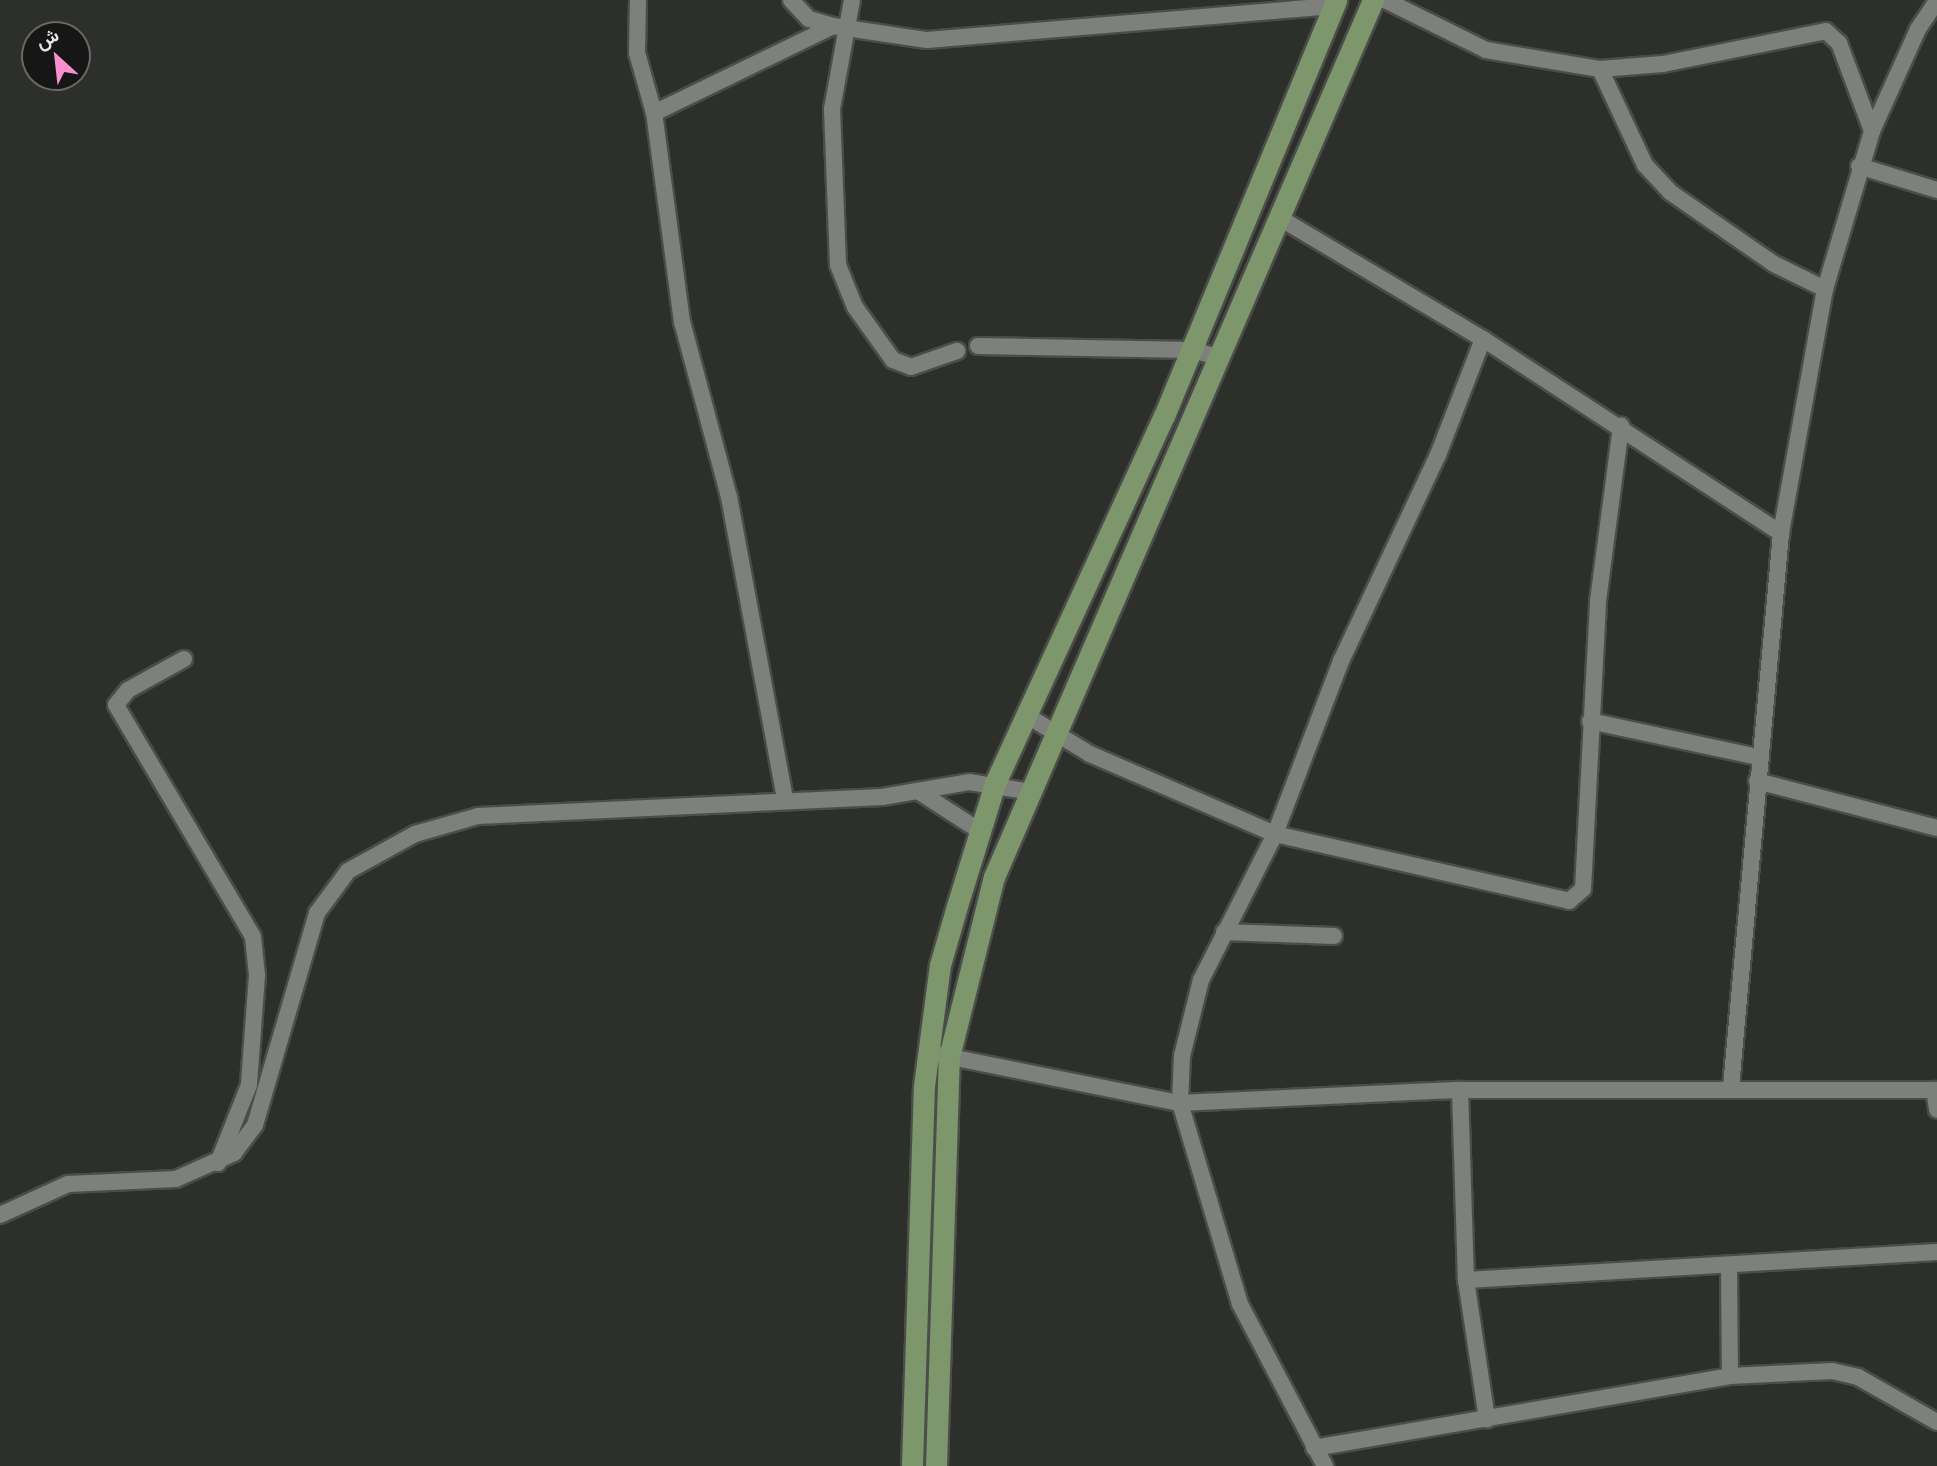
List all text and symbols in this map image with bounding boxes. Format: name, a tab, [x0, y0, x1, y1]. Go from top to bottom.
north arrow	[21, 21, 91, 91]
text: ش	[32, 23, 63, 54]

